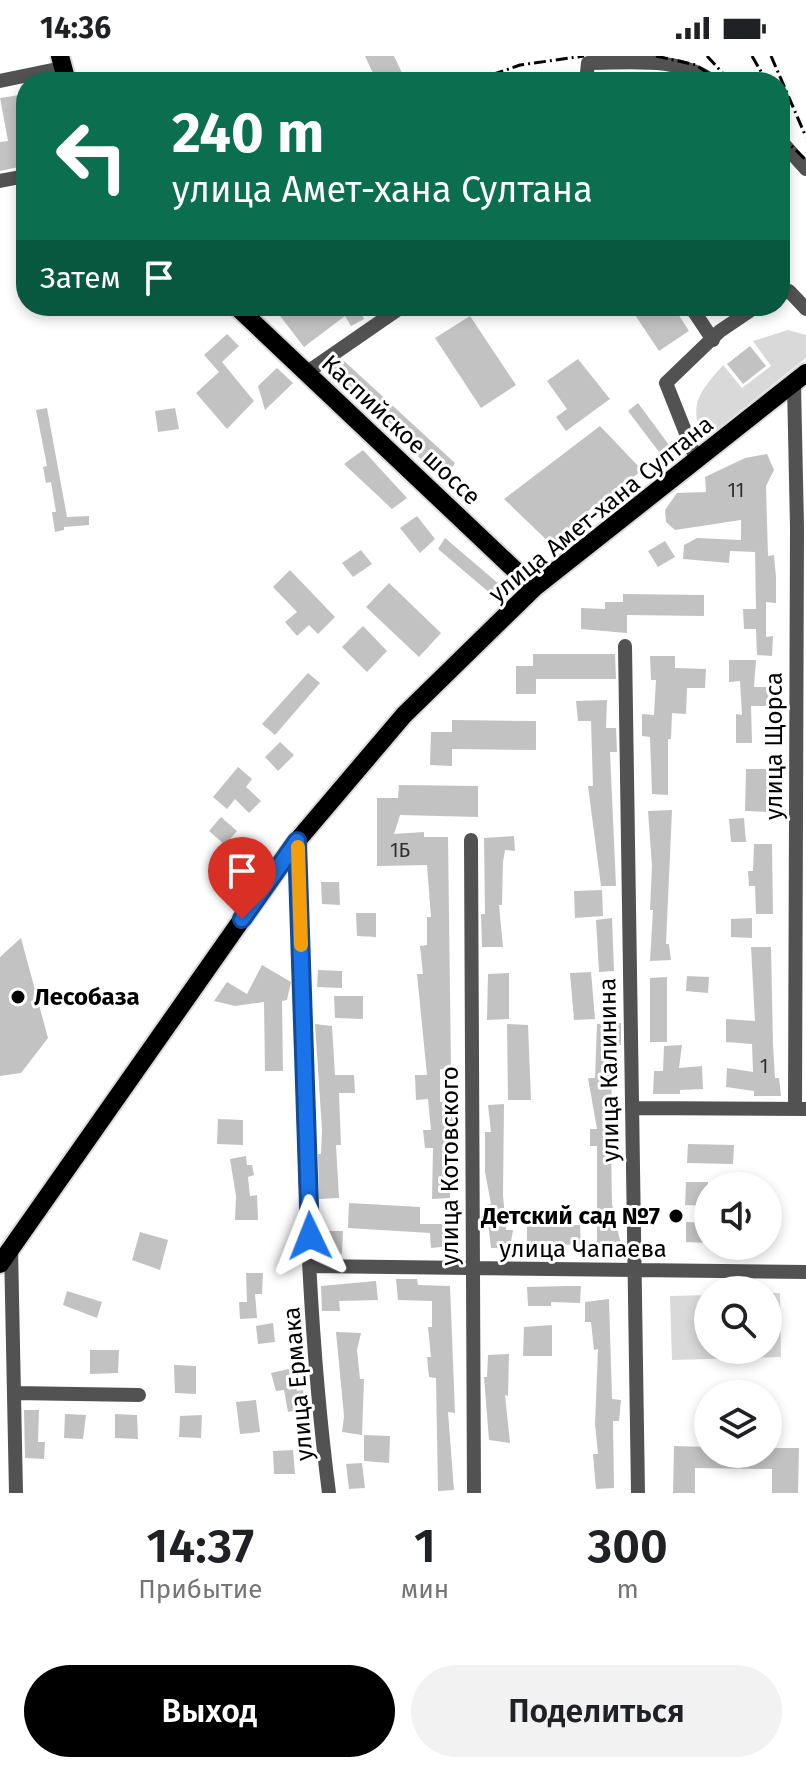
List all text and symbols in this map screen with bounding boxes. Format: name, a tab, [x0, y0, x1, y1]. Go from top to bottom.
text: 14:36	[40, 10, 111, 46]
text: 240 m	[172, 100, 324, 167]
icon: left	[40, 104, 144, 208]
text: улица Амет-хана Султана	[172, 168, 593, 212]
icon: arrive	[137, 256, 181, 300]
text: Затем	[40, 260, 121, 296]
street label: Каспийское шоссе	[316, 349, 486, 511]
street label: улица Амет-хана Султана	[483, 410, 719, 608]
house number: 11	[727, 478, 745, 502]
street label: улица Щорса	[760, 672, 788, 820]
pin	[208, 837, 276, 919]
house number: 1Б	[390, 838, 410, 862]
icon: arrive	[220, 849, 264, 893]
street label: улица Калинина	[593, 978, 625, 1162]
place label: Лесобаза	[34, 983, 140, 1011]
marker: Лесобаза	[9, 988, 27, 1006]
house number: 1	[760, 1054, 768, 1078]
street label: улица Котовского	[436, 1066, 464, 1266]
map controls	[694, 1172, 782, 1468]
button: sound	[694, 1172, 782, 1260]
position arrow	[268, 1194, 352, 1278]
place label: Детский сад №7	[480, 1202, 660, 1230]
marker: Детский сад №7	[667, 1207, 685, 1225]
street label: улица Чапаева	[499, 1235, 667, 1263]
button: search	[694, 1276, 782, 1364]
street label: улица Ермака	[277, 1306, 319, 1462]
button: layers	[694, 1380, 782, 1468]
text: 14:37	[147, 1517, 254, 1575]
text: 1	[414, 1517, 436, 1575]
text: 300	[587, 1517, 668, 1575]
text: Прибытие	[138, 1574, 262, 1605]
text: мин	[401, 1574, 449, 1605]
text: m	[616, 1574, 639, 1605]
button: Выход	[24, 1665, 395, 1757]
button: Поделиться	[411, 1665, 782, 1757]

